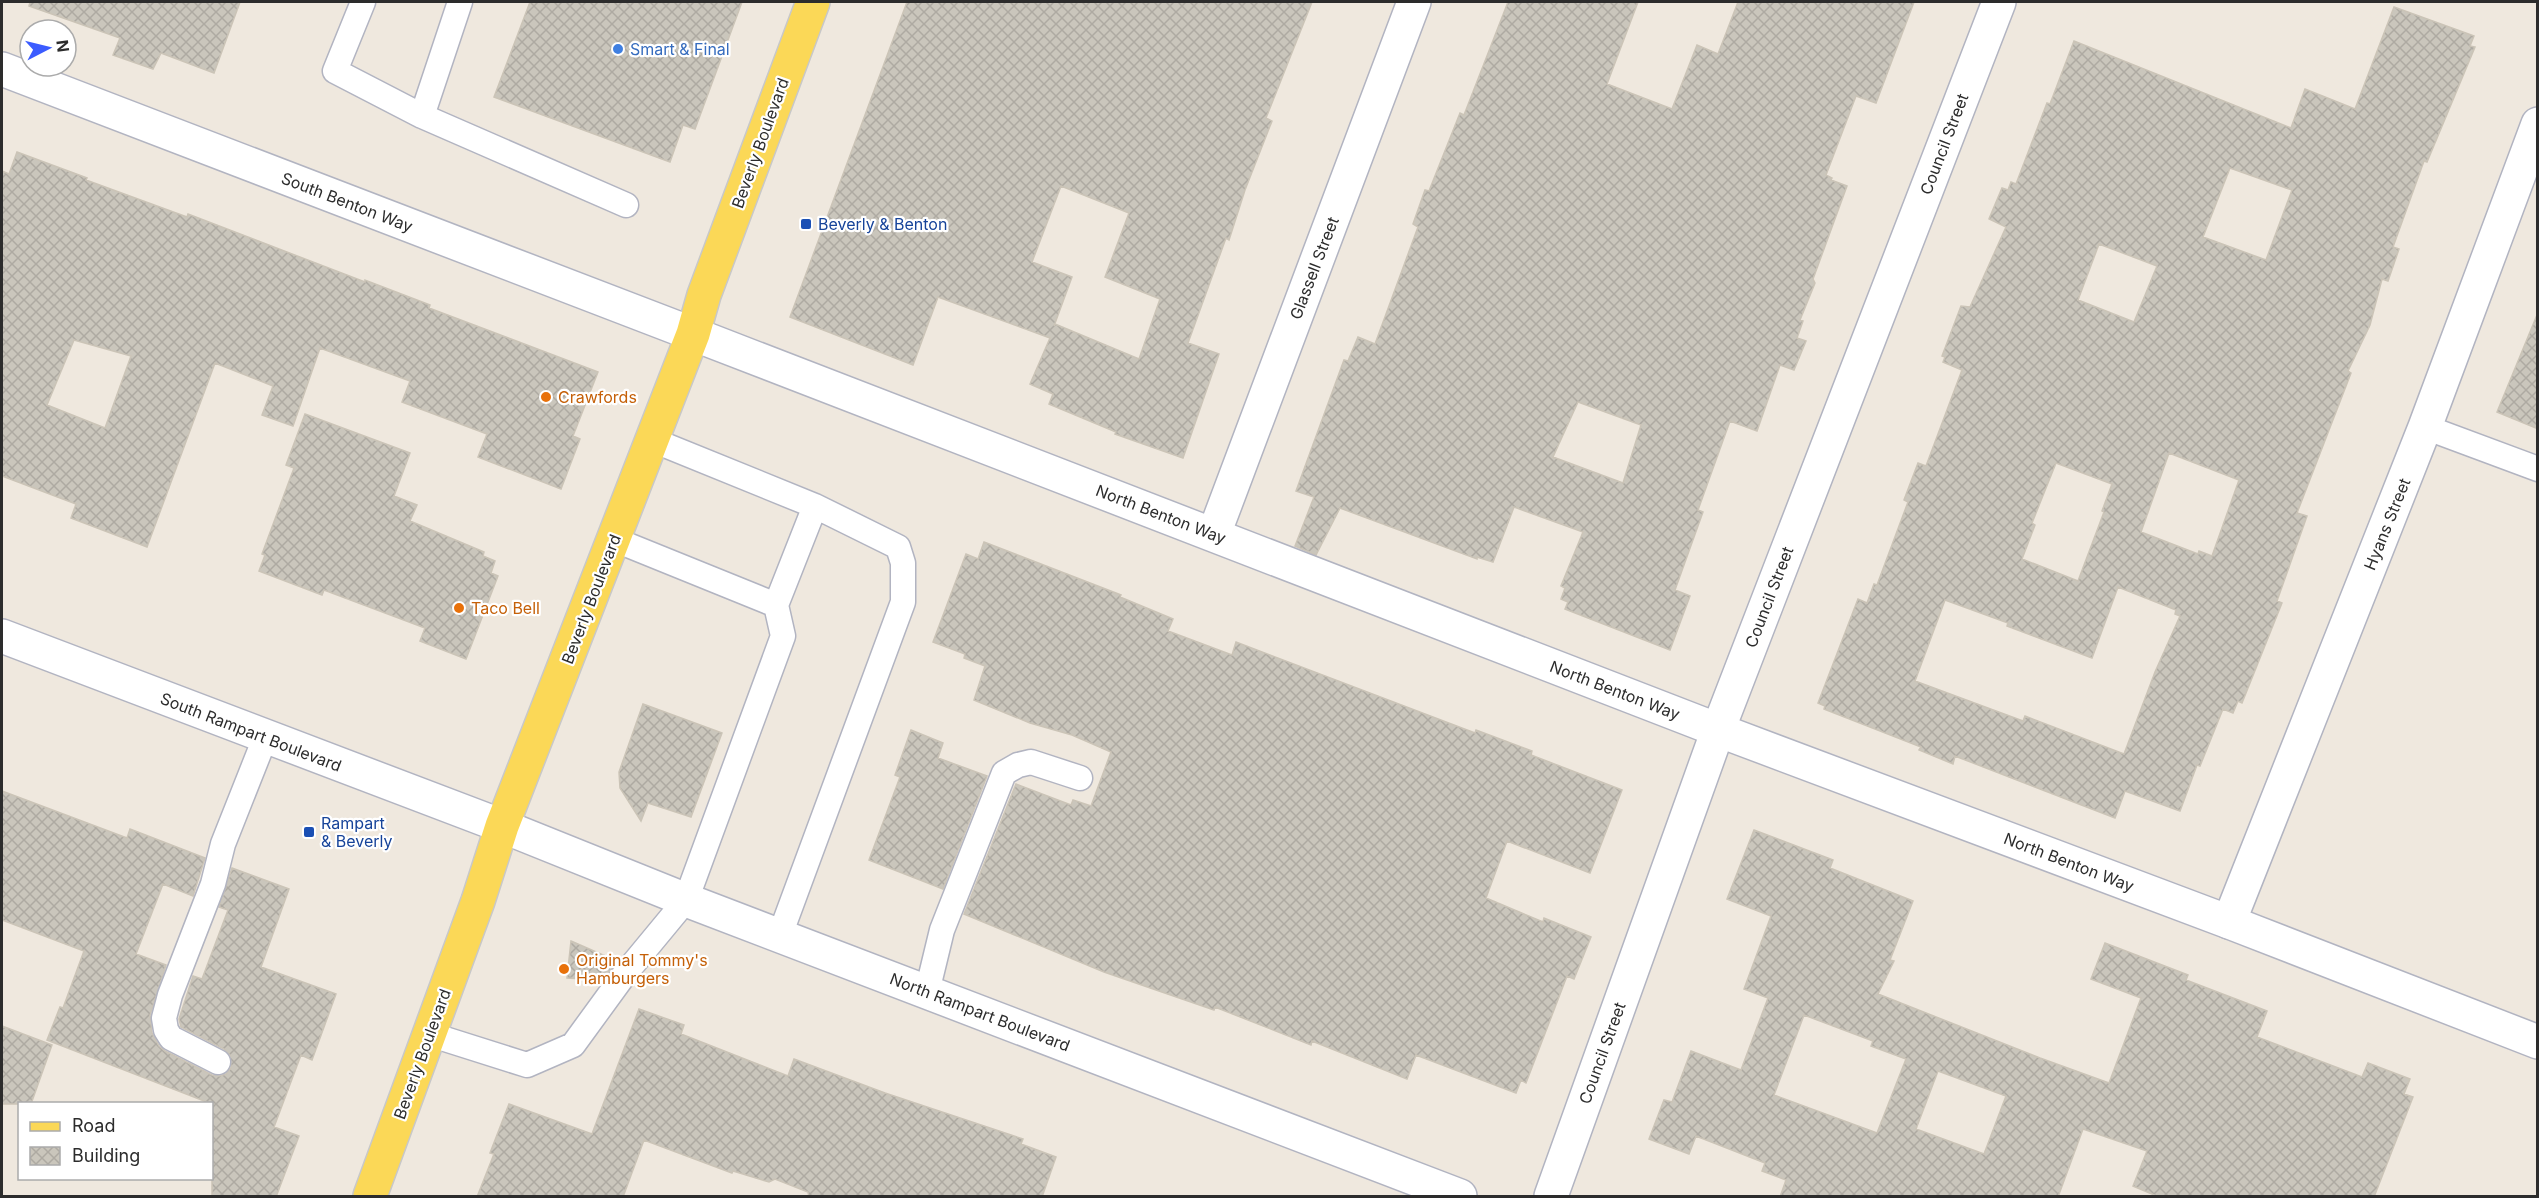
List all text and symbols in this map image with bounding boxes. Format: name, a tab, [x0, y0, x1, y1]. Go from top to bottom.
north arrow	[18, 18, 78, 78]
text: N	[52, 39, 74, 53]
place label: Smart & Final	[630, 39, 730, 59]
marker: Smart & Final	[611, 42, 625, 56]
street label: Beverly Boulevard	[727, 75, 793, 211]
street label: Council Street	[1916, 91, 1972, 197]
street label: South Benton Way	[278, 168, 416, 236]
place label: Beverly & Benton	[818, 214, 947, 234]
street label: Glassell Street	[1285, 214, 1343, 322]
marker: Beverly & Benton	[799, 217, 813, 231]
place label: Crawfords	[558, 387, 637, 407]
marker: Crawfords	[539, 390, 553, 404]
street label: Hyans Street	[2359, 475, 2415, 573]
street label: North Benton Way	[1093, 480, 1229, 548]
street label: Beverly Boulevard	[557, 531, 625, 667]
street label: Council Street	[1741, 544, 1797, 650]
place label: Taco Bell	[471, 598, 540, 618]
marker: Taco Bell	[452, 601, 466, 615]
street label: North Benton Way	[1547, 656, 1683, 724]
street label: South Rampart Boulevard	[158, 688, 344, 776]
place label: Rampart & Beverly	[321, 813, 393, 851]
marker: Rampart & Beverly	[302, 825, 316, 839]
street label: North Benton Way	[2001, 828, 2137, 896]
place label: Original Tommy's Hamburgers	[576, 950, 708, 988]
marker: Original Tommy's Hamburgers	[557, 962, 571, 976]
street label: North Rampart Boulevard	[887, 968, 1073, 1056]
street label: Beverly Boulevard	[389, 986, 455, 1122]
street label: Council Street	[1574, 999, 1630, 1107]
legend	[18, 1102, 213, 1180]
text: Road	[72, 1115, 115, 1136]
text: Building	[72, 1145, 140, 1166]

